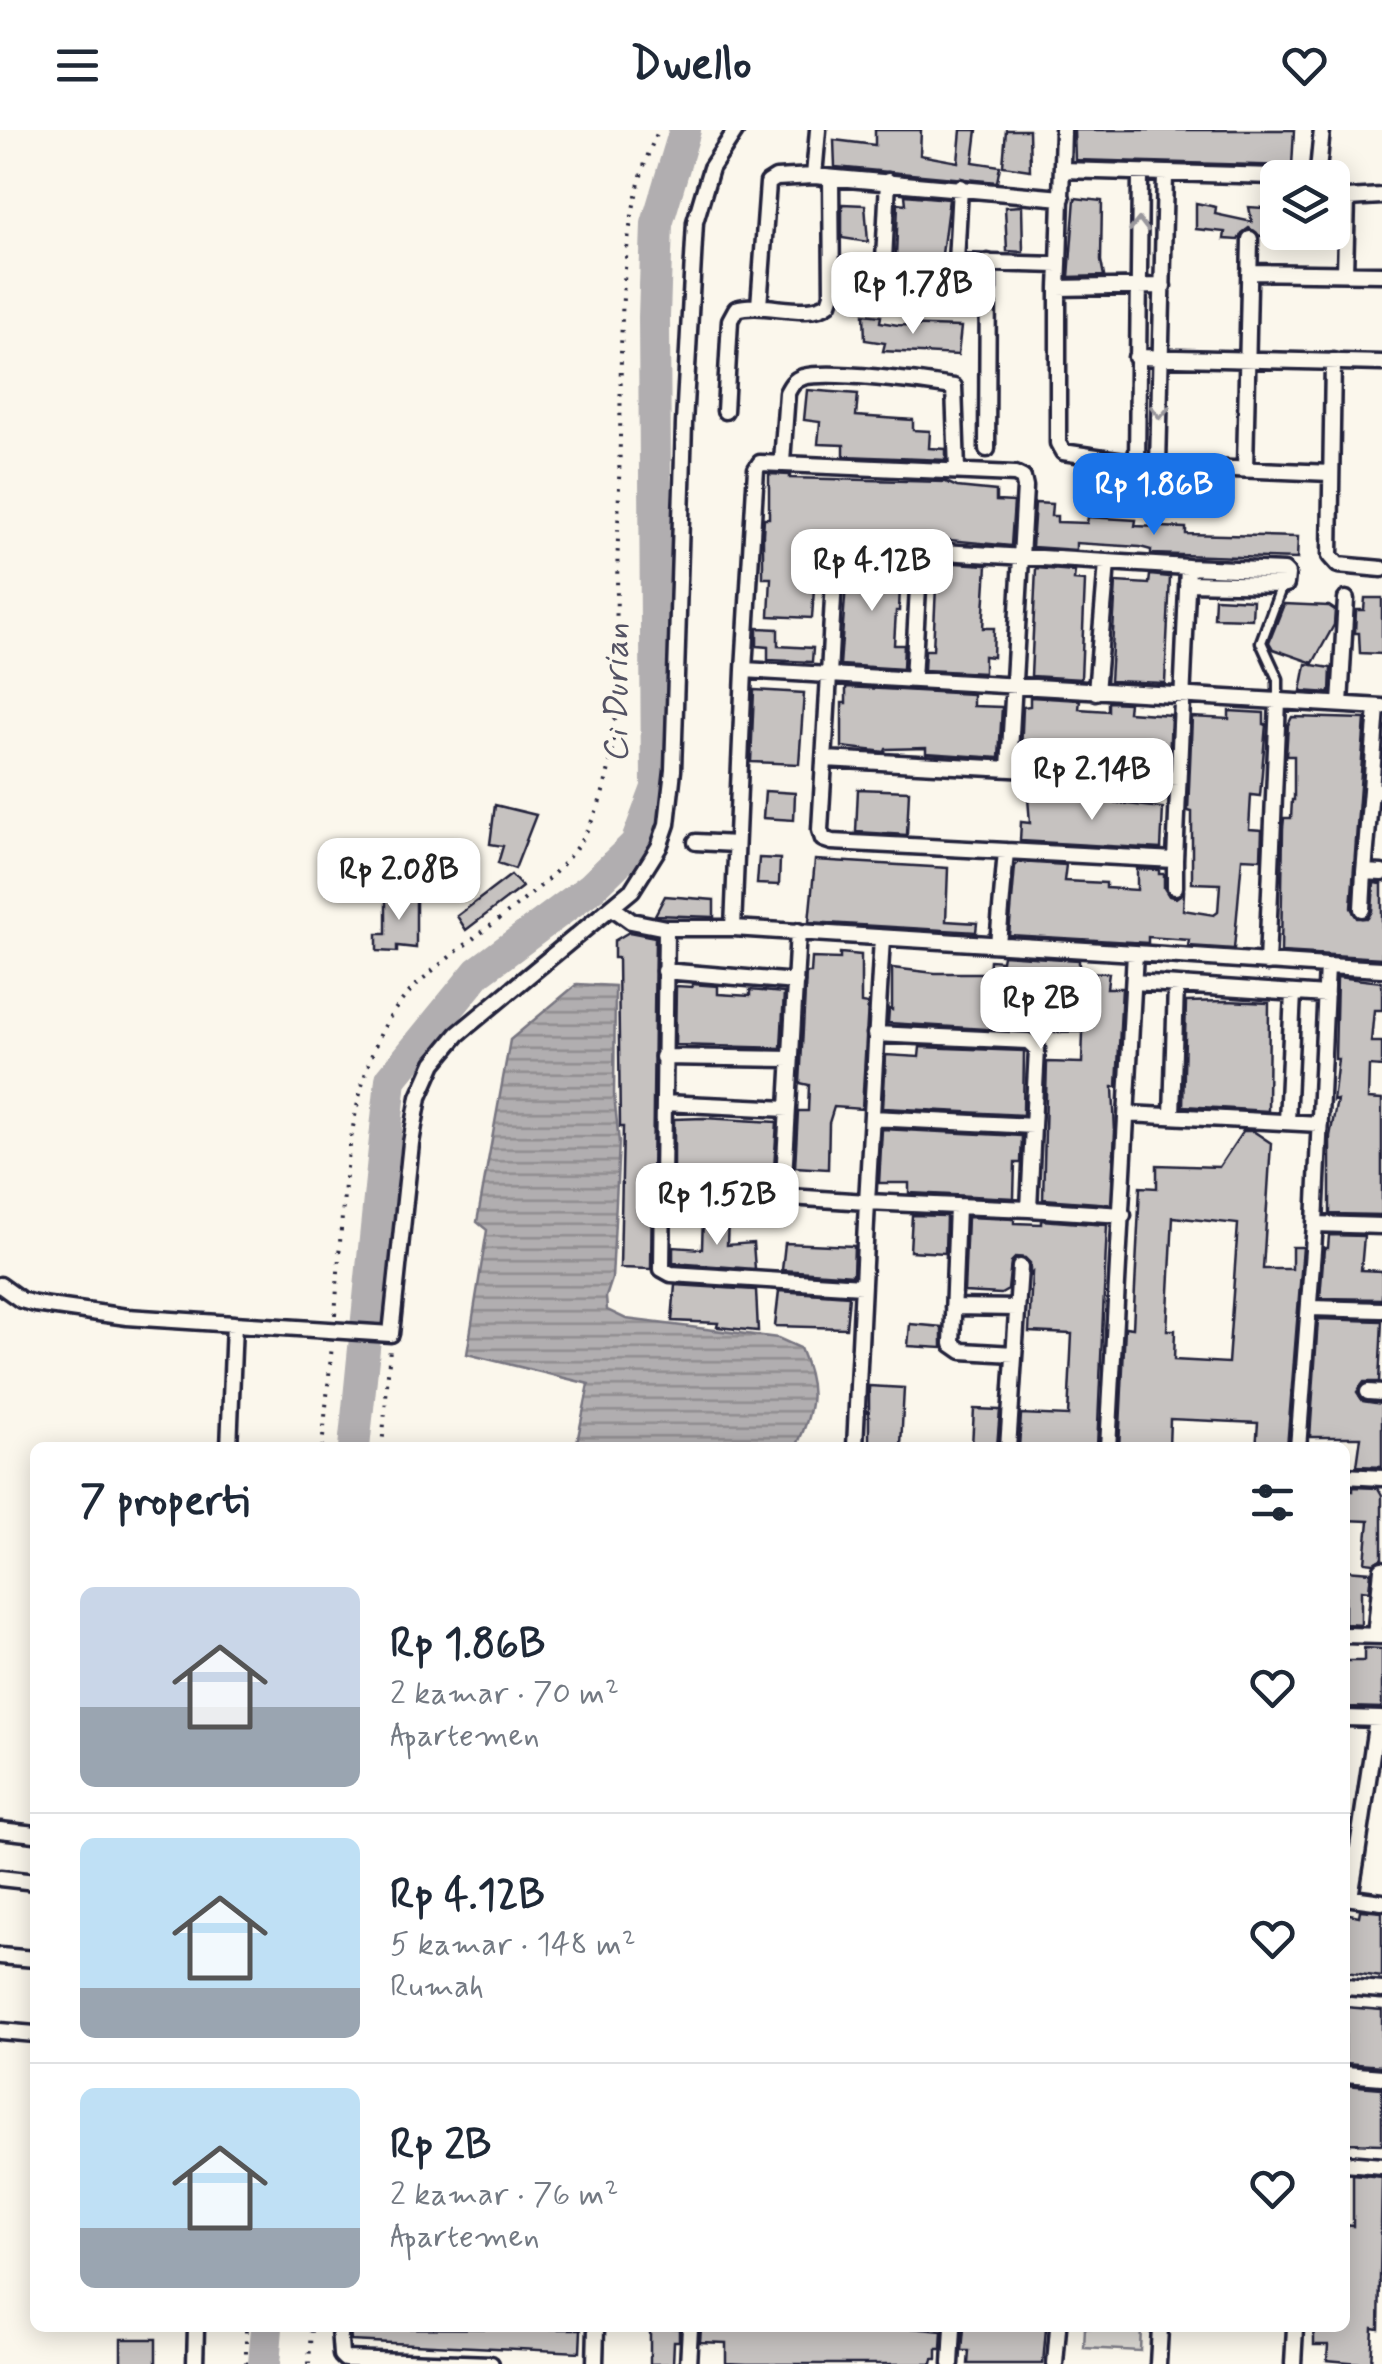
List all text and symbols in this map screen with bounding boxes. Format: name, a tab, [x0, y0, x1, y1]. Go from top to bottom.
text: Dwello	[631, 36, 751, 95]
icon: menu	[50, 38, 105, 93]
icon: heart	[1277, 38, 1332, 93]
map controls	[1260, 160, 1350, 250]
button: layers	[1260, 160, 1350, 250]
one-way arrow	[1129, 217, 1150, 233]
pin: Rp 1.78B	[810, 252, 1016, 337]
text: Rp 1.78B	[853, 263, 973, 305]
one-way arrow	[1149, 405, 1170, 421]
pin: Rp 1.86B	[1051, 453, 1257, 538]
text: Rp 1.86B	[1095, 464, 1213, 506]
pin: Rp 4.12B	[769, 529, 975, 614]
text: Rp 4.12B	[813, 540, 931, 582]
water label: Ci Durian	[594, 623, 640, 763]
pin: Rp 2.14B	[989, 738, 1195, 823]
text: Rp 2.14B	[1033, 749, 1151, 791]
pin: Rp 2.08B	[296, 838, 502, 923]
text: Rp 2.08B	[339, 849, 459, 891]
pin: Rp 2B	[971, 967, 1111, 1052]
text: Rp 2B	[1002, 978, 1080, 1020]
pin: Rp 1.52B	[614, 1163, 820, 1248]
text: Rp 1.52B	[658, 1174, 776, 1216]
text: 7 properti	[80, 1475, 249, 1530]
icon: filters	[1245, 1475, 1300, 1530]
text: Rp 1.86B	[390, 1618, 545, 1673]
icon: home	[160, 1627, 280, 1747]
icon: heart	[1245, 1660, 1300, 1715]
text: 2 kamar · 70 m²	[390, 1673, 619, 1715]
text: Apartemen	[390, 1715, 540, 1757]
text: Rp 4.12B	[390, 1869, 545, 1924]
icon: home	[160, 1878, 280, 1998]
icon: heart	[1245, 1911, 1300, 1966]
text: 5 kamar · 148 m²	[390, 1924, 636, 1966]
text: Rumah	[390, 1966, 484, 2008]
text: Rp 2B	[390, 2119, 491, 2174]
icon: home	[160, 2128, 280, 2248]
icon: heart	[1245, 2161, 1300, 2216]
text: 2 kamar · 76 m²	[390, 2174, 618, 2216]
text: Apartemen	[390, 2216, 540, 2258]

